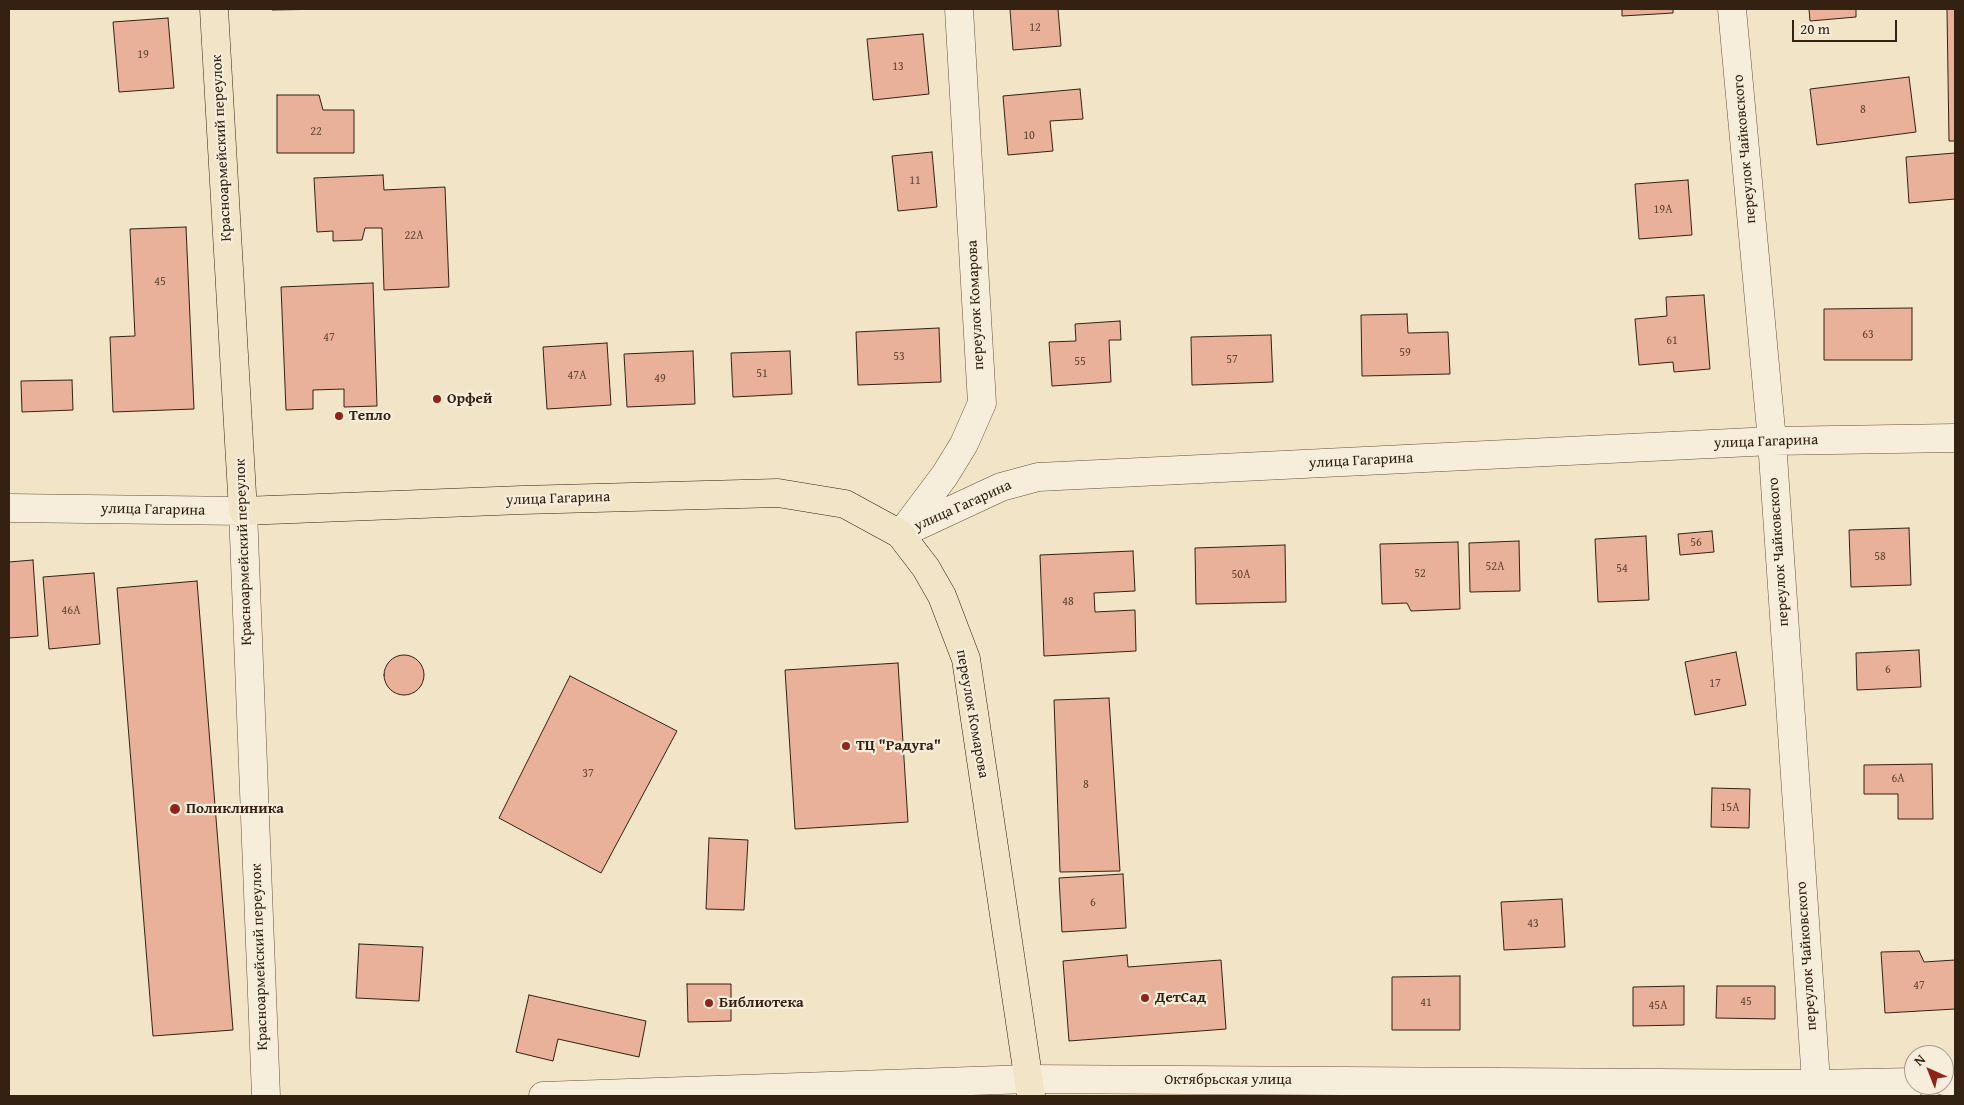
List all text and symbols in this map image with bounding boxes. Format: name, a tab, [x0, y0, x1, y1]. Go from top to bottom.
scale bar	[1794, 10, 1899, 42]
text: 20 m	[1800, 18, 1830, 39]
house number: 12	[1029, 21, 1041, 35]
house number: 19	[137, 48, 149, 62]
street label: Красноармейский переулок	[208, 54, 236, 242]
house number: 13	[892, 60, 904, 74]
street label: переулок Чайковского	[1730, 74, 1760, 224]
house number: 8	[1860, 103, 1866, 117]
house number: 22	[310, 125, 322, 139]
house number: 10	[1023, 129, 1035, 143]
house number: 11	[909, 174, 921, 188]
house number: 19А	[1654, 203, 1672, 217]
house number: 22А	[405, 229, 423, 243]
street label: переулок Комарова	[964, 239, 988, 371]
house number: 45	[154, 275, 166, 289]
house number: 63	[1862, 328, 1874, 342]
house number: 47	[323, 331, 335, 345]
house number: 61	[1666, 334, 1678, 348]
house number: 59	[1399, 346, 1411, 360]
house number: 53	[893, 350, 905, 364]
house number: 57	[1226, 353, 1238, 367]
house number: 55	[1074, 355, 1086, 369]
house number: 51	[756, 367, 768, 381]
house number: 47А	[568, 369, 586, 383]
house number: 49	[654, 372, 666, 386]
place label: Орфей	[447, 390, 492, 408]
marker: Орфей	[431, 393, 443, 405]
place label: Тепло	[349, 407, 391, 425]
marker: Тепло	[333, 410, 345, 422]
street label: улица Гагарина	[1713, 431, 1819, 453]
street label: улица Гагарина	[1308, 449, 1414, 473]
street label: Красноармейский переулок	[232, 458, 256, 646]
street label: улица Гагарина	[912, 477, 1014, 535]
street label: переулок Чайковского	[1765, 477, 1793, 627]
street label: улица Гагарина	[505, 488, 611, 510]
street label: улица Гагарина	[101, 500, 205, 520]
house number: 56	[1690, 536, 1702, 550]
house number: 58	[1874, 550, 1886, 564]
house number: 52А	[1486, 560, 1504, 574]
house number: 54	[1616, 562, 1628, 576]
house number: 52	[1414, 567, 1426, 581]
house number: 50А	[1232, 568, 1250, 582]
house number: 48	[1062, 595, 1074, 609]
house number: 46А	[62, 604, 80, 618]
street label: переулок Комарова	[952, 648, 992, 780]
house number: 6	[1885, 663, 1891, 677]
house number: 17	[1709, 677, 1721, 691]
place label: ТЦ "Радуга"	[856, 737, 941, 755]
marker: ТЦ "Радуга"	[840, 740, 852, 752]
house number: 37	[582, 767, 594, 781]
house number: 6А	[1891, 772, 1905, 786]
house number: 8	[1083, 778, 1089, 792]
place label: Поликлиника	[186, 800, 284, 818]
house number: 15А	[1721, 801, 1739, 815]
marker: Поликлиника	[168, 802, 182, 816]
street label: Красноармейский переулок	[248, 863, 272, 1051]
street label: переулок Чайковского	[1793, 881, 1821, 1031]
house number: 6	[1090, 896, 1096, 910]
house number: 43	[1527, 917, 1539, 931]
house number: 47	[1913, 979, 1925, 993]
place label: ДетСад	[1155, 989, 1206, 1007]
marker: ДетСад	[1139, 992, 1151, 1004]
place label: Библиотека	[719, 994, 804, 1012]
house number: 45	[1740, 995, 1752, 1009]
house number: 41	[1420, 996, 1432, 1010]
marker: Библиотека	[703, 997, 715, 1009]
house number: 45А	[1649, 999, 1667, 1013]
north arrow	[1904, 1045, 1954, 1095]
text: N	[1909, 1049, 1930, 1070]
street label: Октябрьская улица	[1164, 1071, 1292, 1089]

